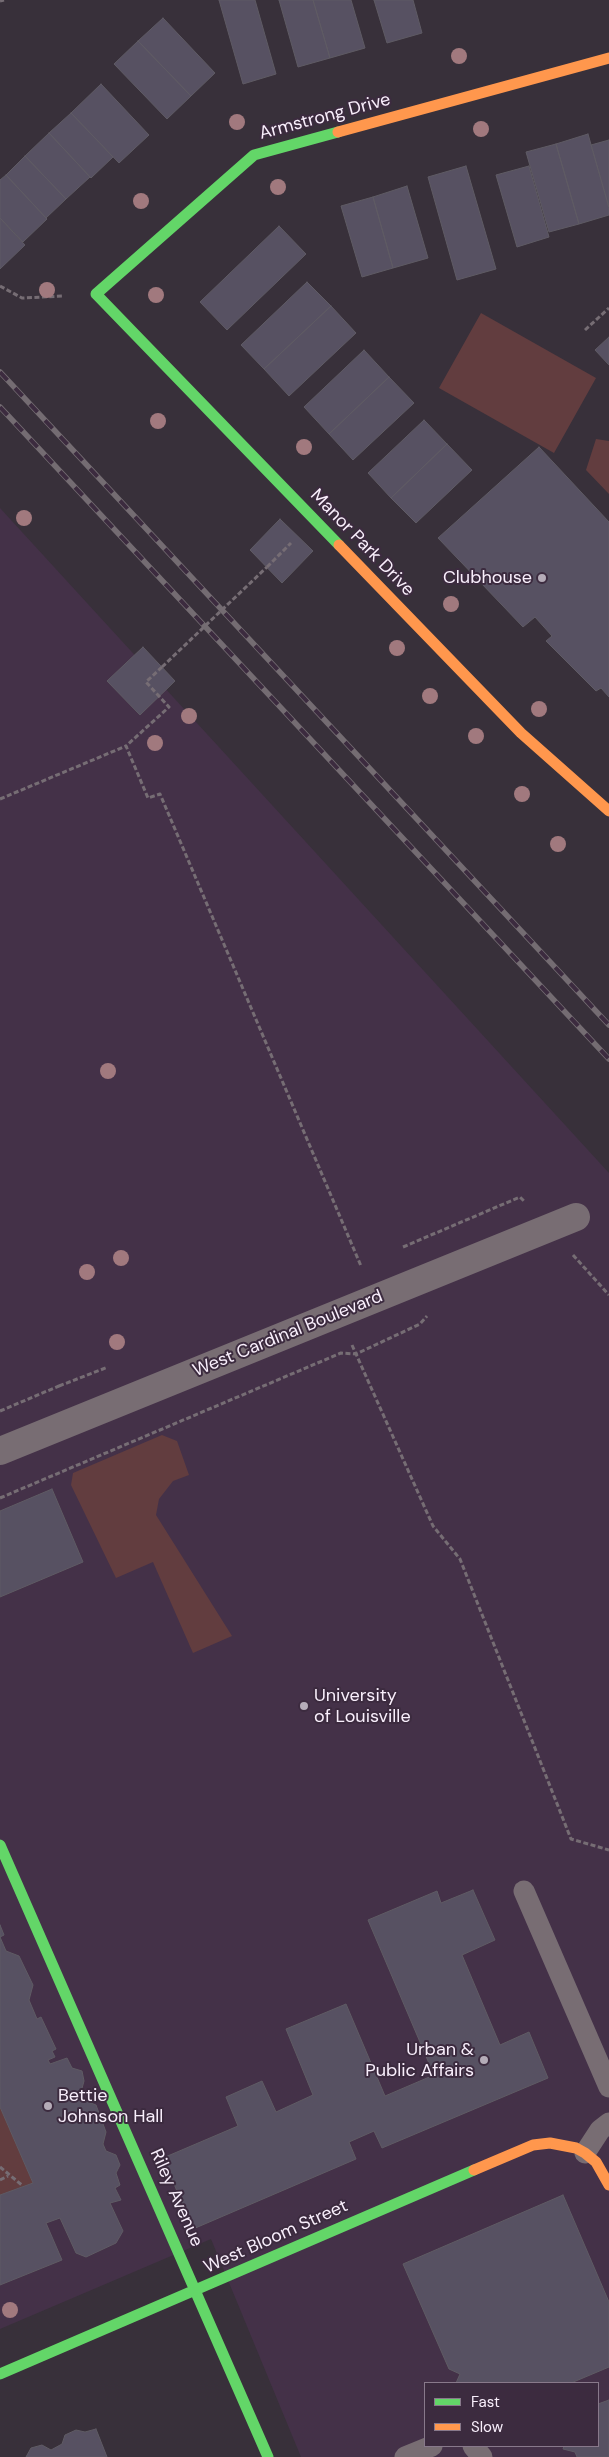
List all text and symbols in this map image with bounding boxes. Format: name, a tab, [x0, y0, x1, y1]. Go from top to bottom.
street label: Armstrong Drive	[257, 89, 393, 145]
street label: Manor Park Drive	[305, 485, 419, 601]
place label: Clubhouse	[443, 567, 532, 589]
marker: Clubhouse	[536, 572, 548, 584]
street label: West Cardinal Boulevard	[190, 1286, 386, 1382]
place label: University of Louisville	[314, 1685, 411, 1728]
marker: University of Louisville	[298, 1700, 310, 1712]
place label: Urban & Public Affairs	[365, 2039, 474, 2082]
marker: Urban & Public Affairs	[478, 2054, 490, 2066]
place label: Bettie Johnson Hall	[58, 2085, 163, 2128]
marker: Bettie Johnson Hall	[42, 2100, 54, 2112]
street label: Riley Avenue	[145, 2146, 207, 2250]
street label: West Bloom Street	[201, 2196, 351, 2278]
legend	[424, 2382, 599, 2447]
text: Fast	[471, 2392, 500, 2412]
text: Slow	[471, 2417, 503, 2437]

